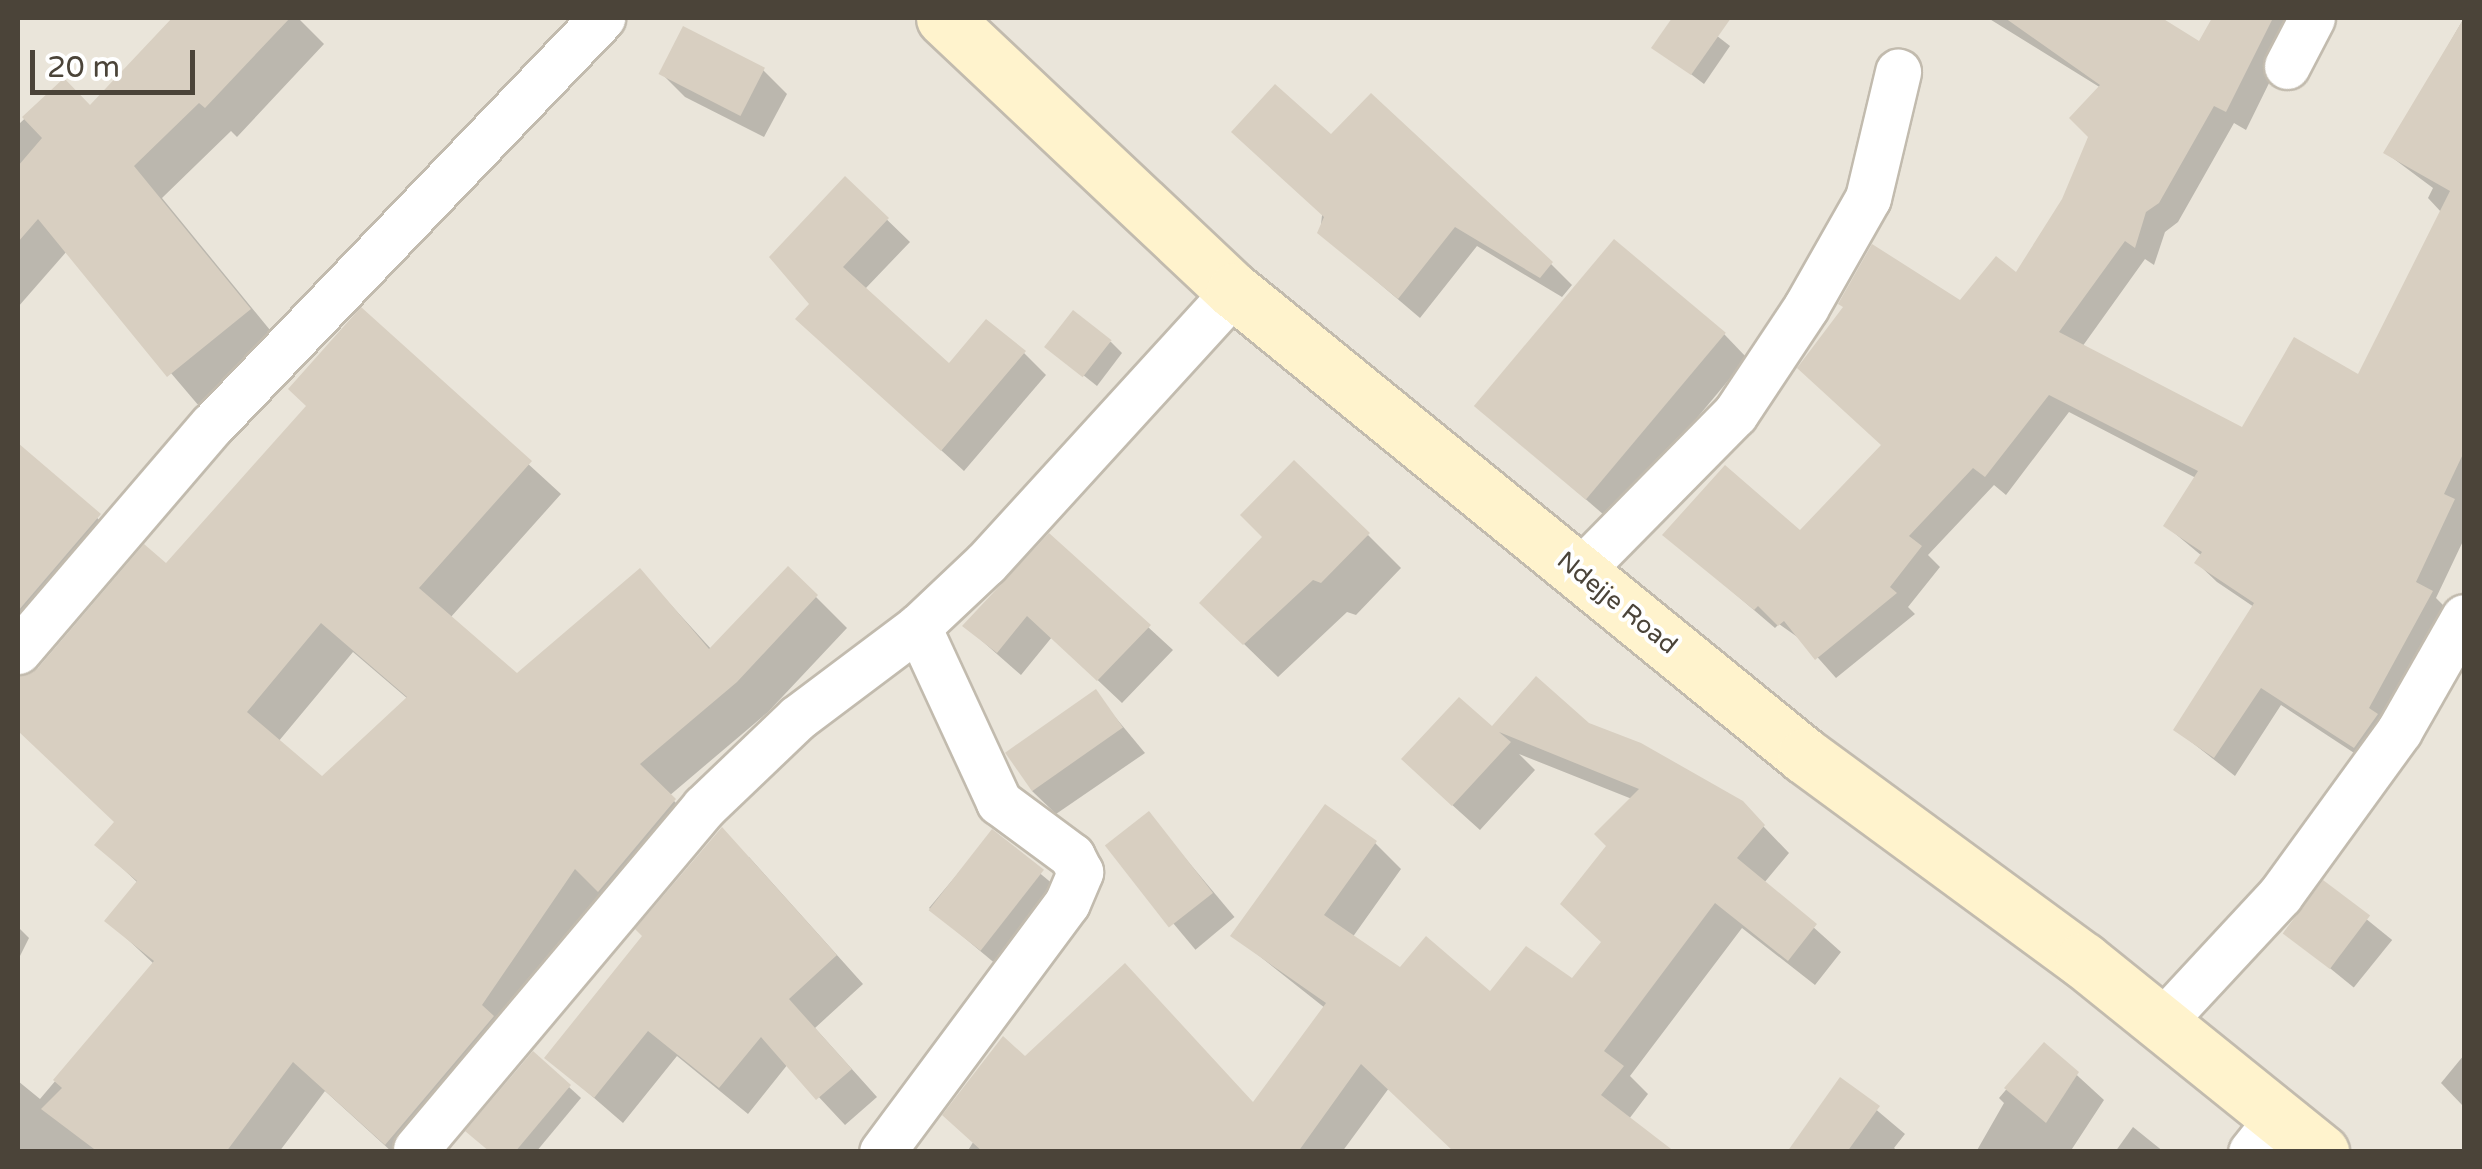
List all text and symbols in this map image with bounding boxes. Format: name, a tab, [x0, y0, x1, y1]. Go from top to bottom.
scale bar	[35, 30, 200, 92]
text: 20 m	[47, 49, 120, 86]
street label: Ndejje Road	[1551, 545, 1683, 661]

